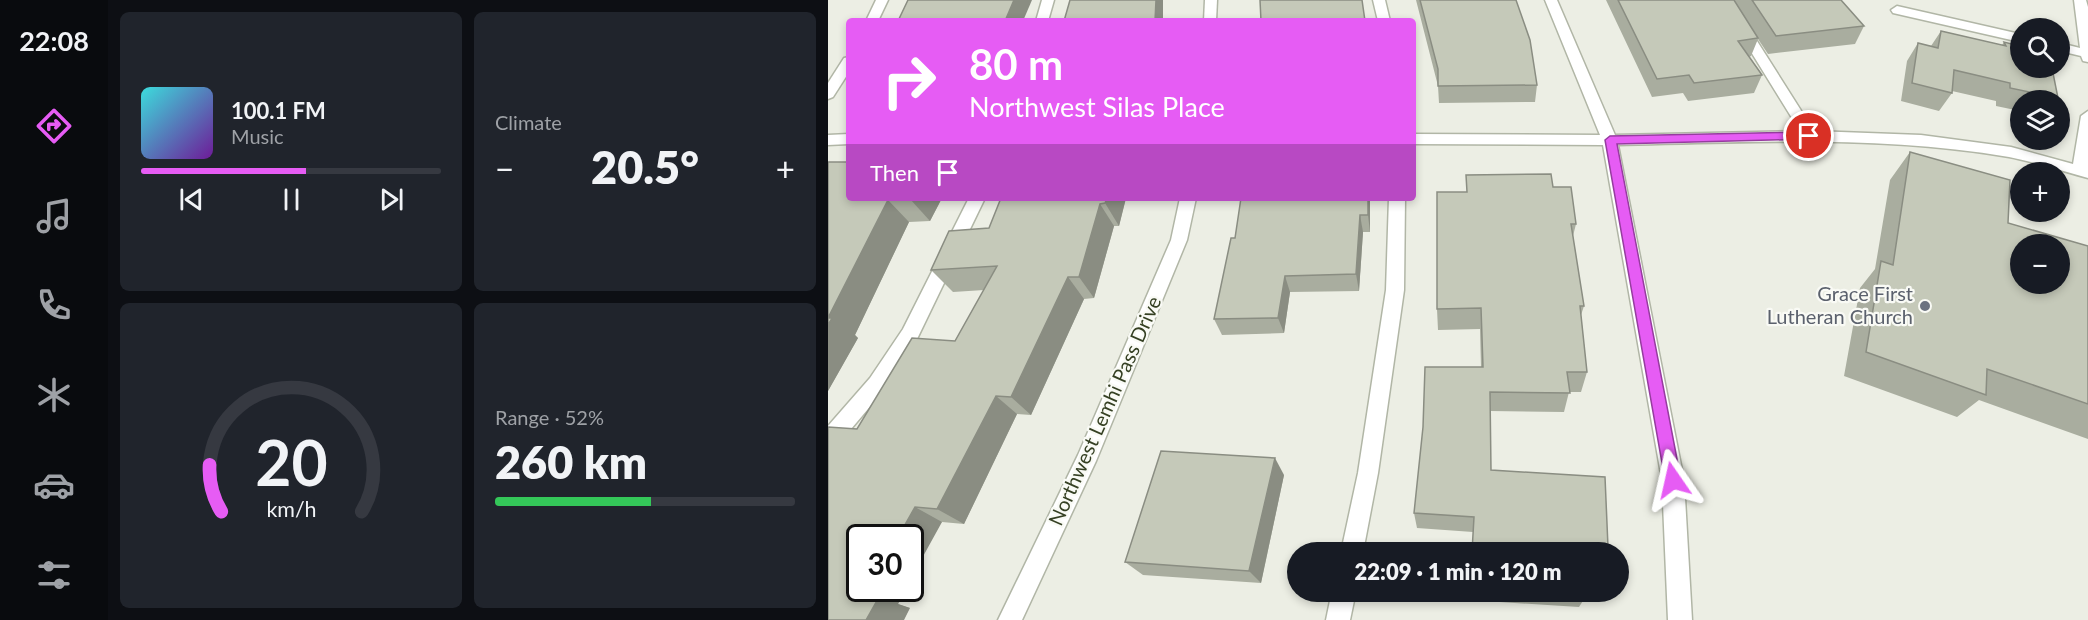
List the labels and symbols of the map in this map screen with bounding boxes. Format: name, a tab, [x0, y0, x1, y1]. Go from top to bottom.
pin	[1783, 110, 1834, 161]
place label: Grace First Lutheran Church	[1767, 281, 1913, 328]
street label: Northwest Lemhi Pass Drive	[1043, 292, 1166, 529]
marker: Grace First Lutheran Church	[1918, 299, 1932, 313]
position arrow	[1641, 448, 1705, 512]
speed limit sign: 30	[846, 524, 924, 602]

